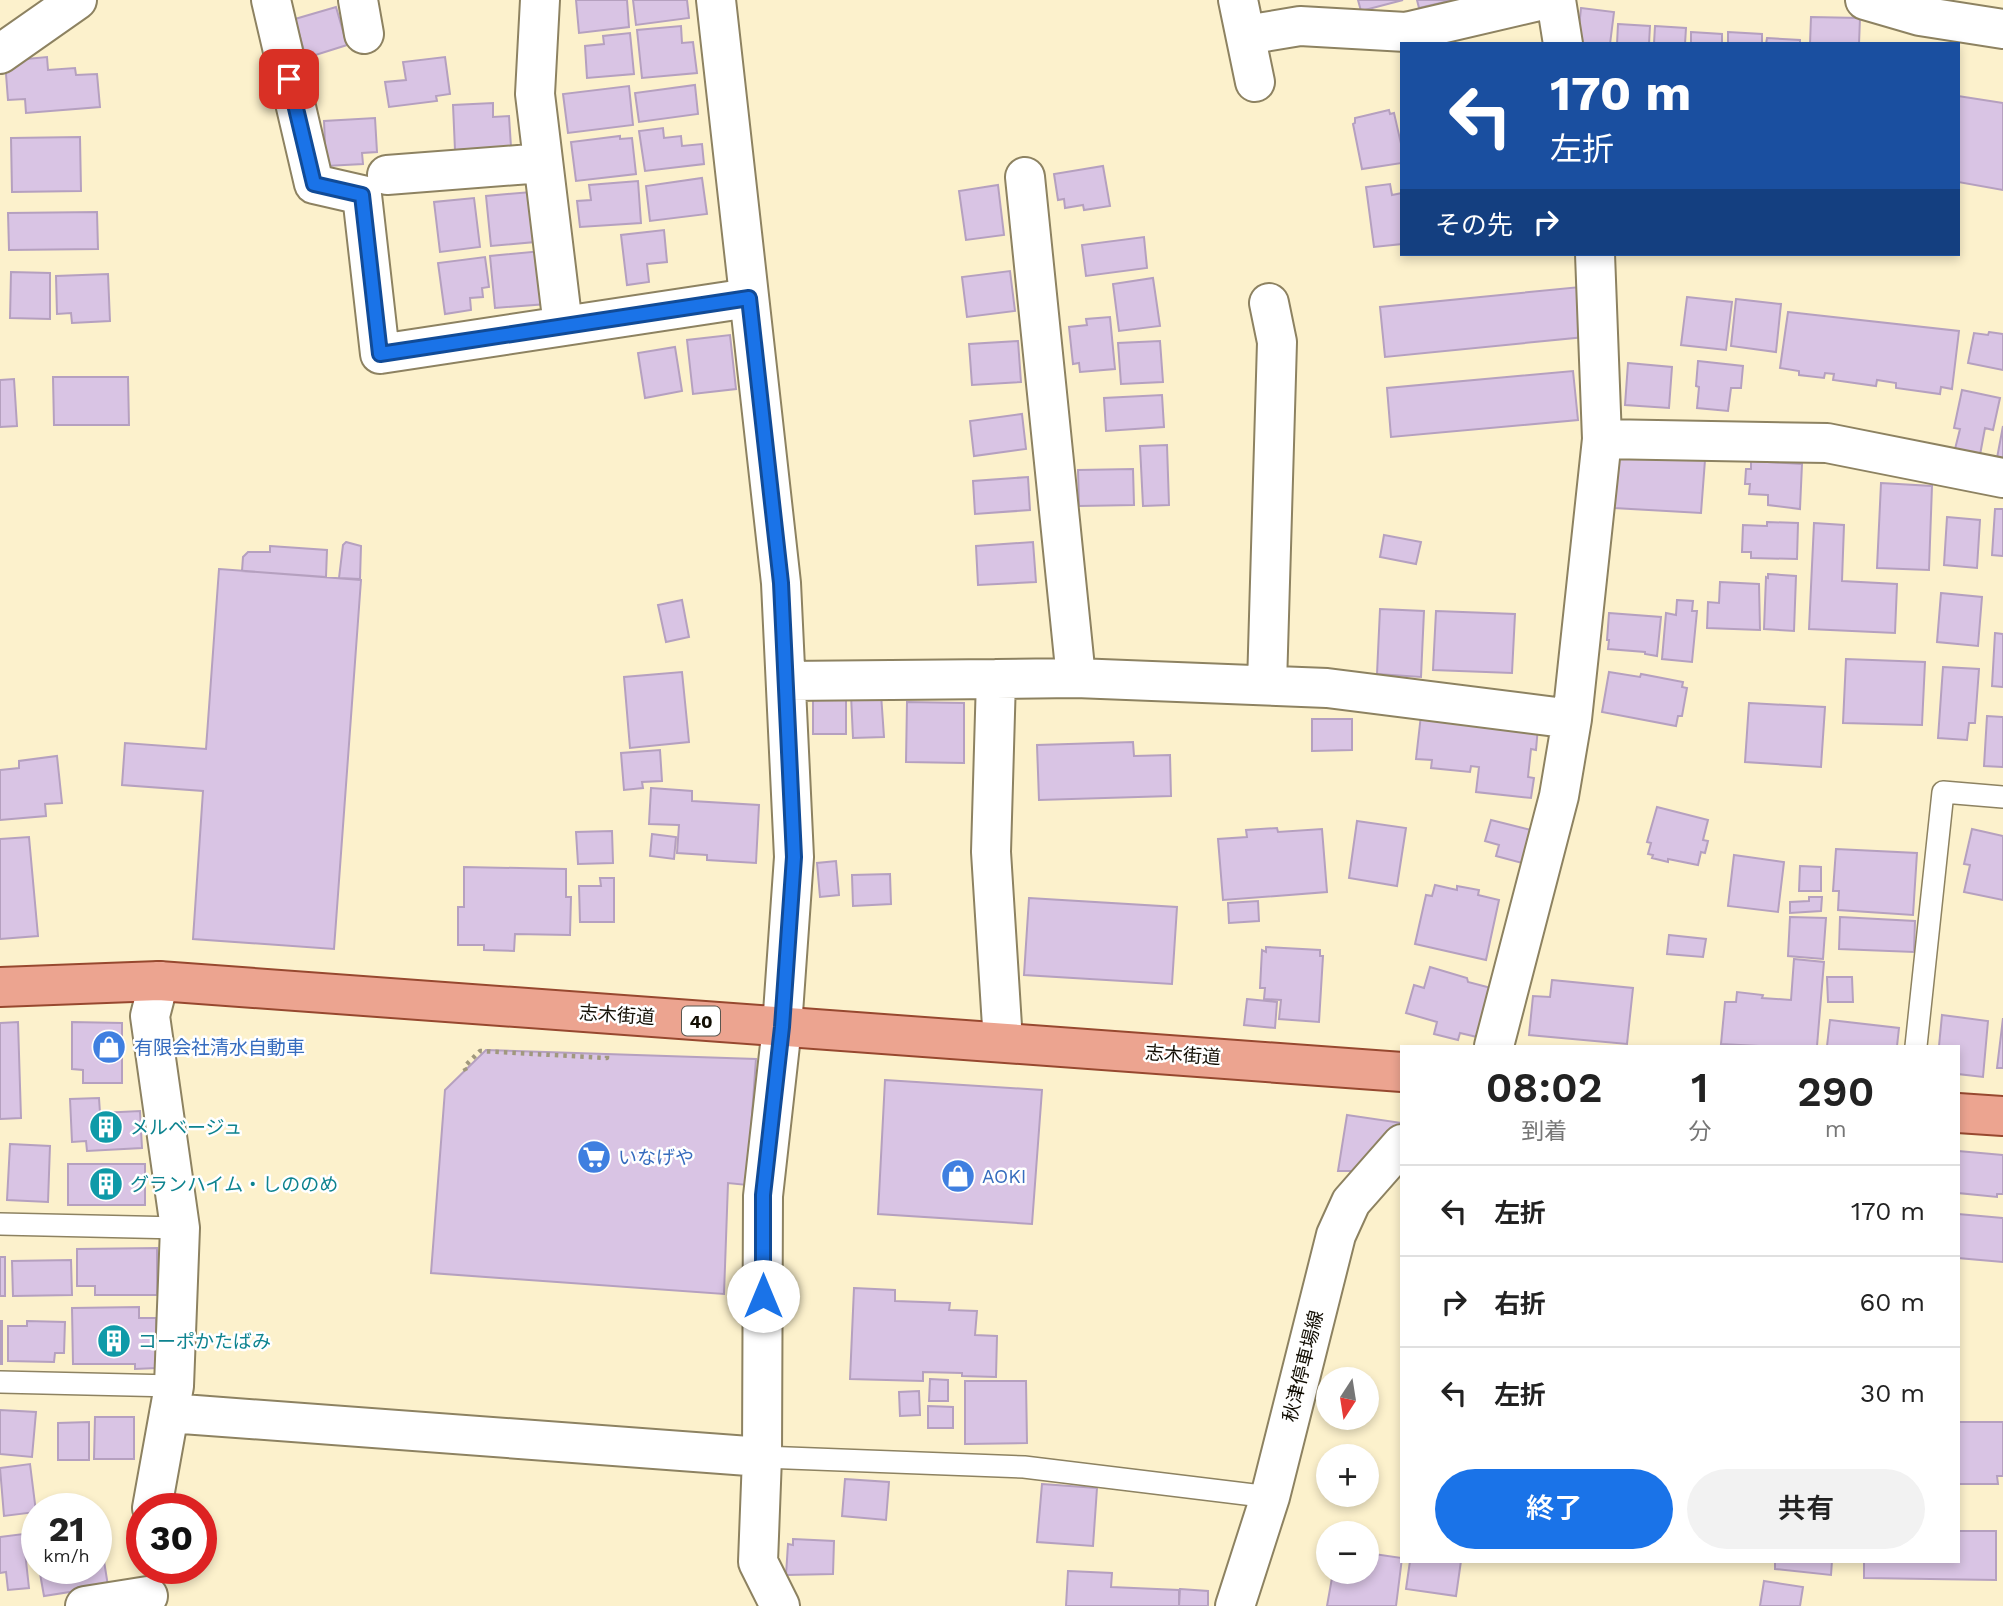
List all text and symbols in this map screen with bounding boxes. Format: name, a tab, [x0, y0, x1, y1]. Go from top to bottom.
pin	[259, 49, 319, 109]
icon: arrive	[270, 60, 308, 98]
text: 170 m	[1550, 64, 1691, 122]
icon: left	[1435, 70, 1526, 161]
text: 左折	[1550, 130, 1614, 168]
icon: right	[1527, 203, 1565, 241]
text: その先	[1435, 210, 1513, 240]
street label: 志木街道	[578, 1001, 656, 1029]
road number: 40	[682, 1006, 720, 1036]
shop icon: 有限会社清水自動車	[90, 1028, 128, 1066]
place label: 有限会社清水自動車	[134, 1036, 305, 1059]
street label: 志木街道	[1144, 1041, 1222, 1069]
text: 08:02	[1486, 1063, 1603, 1112]
text: 1	[1691, 1063, 1709, 1112]
text: 290	[1797, 1067, 1874, 1116]
building icon: メルベージュ	[87, 1108, 125, 1146]
place label: メルベージュ	[130, 1116, 242, 1139]
text: m	[1825, 1116, 1847, 1143]
text: 到着	[1521, 1118, 1567, 1145]
text: 分	[1688, 1118, 1711, 1145]
supermarket icon: いなげや	[575, 1138, 613, 1176]
place label: いなげや	[618, 1146, 694, 1169]
shop icon: AOKI	[939, 1157, 977, 1195]
building icon: グランハイム・しののめ	[87, 1165, 125, 1203]
place label: AOKI	[982, 1165, 1026, 1188]
place label: グランハイム・しののめ	[130, 1173, 338, 1196]
icon: left	[1435, 1192, 1473, 1230]
text: 170 m	[1851, 1196, 1925, 1226]
text: 左折	[1494, 1198, 1546, 1228]
position arrow	[726, 1259, 800, 1333]
icon: right	[1435, 1283, 1473, 1321]
text: 60 m	[1859, 1287, 1925, 1317]
text: 右折	[1494, 1289, 1546, 1319]
street label: 秋津停車場線	[1278, 1308, 1328, 1424]
building icon: コーポかたばみ	[95, 1322, 133, 1360]
place label: コーポかたばみ	[138, 1330, 271, 1353]
north arrow	[1316, 1367, 1379, 1430]
map controls	[1316, 1367, 1379, 1584]
icon: left	[1435, 1374, 1473, 1412]
text: 30 m	[1860, 1378, 1925, 1408]
text: 左折	[1494, 1380, 1546, 1410]
button: +	[1316, 1444, 1379, 1507]
button: 終了	[1435, 1469, 1673, 1549]
button: 共有	[1687, 1469, 1925, 1549]
speed limit sign: 30	[126, 1493, 217, 1584]
text: 21	[49, 1508, 84, 1550]
button: −	[1316, 1521, 1379, 1584]
text: km/h	[43, 1545, 90, 1566]

